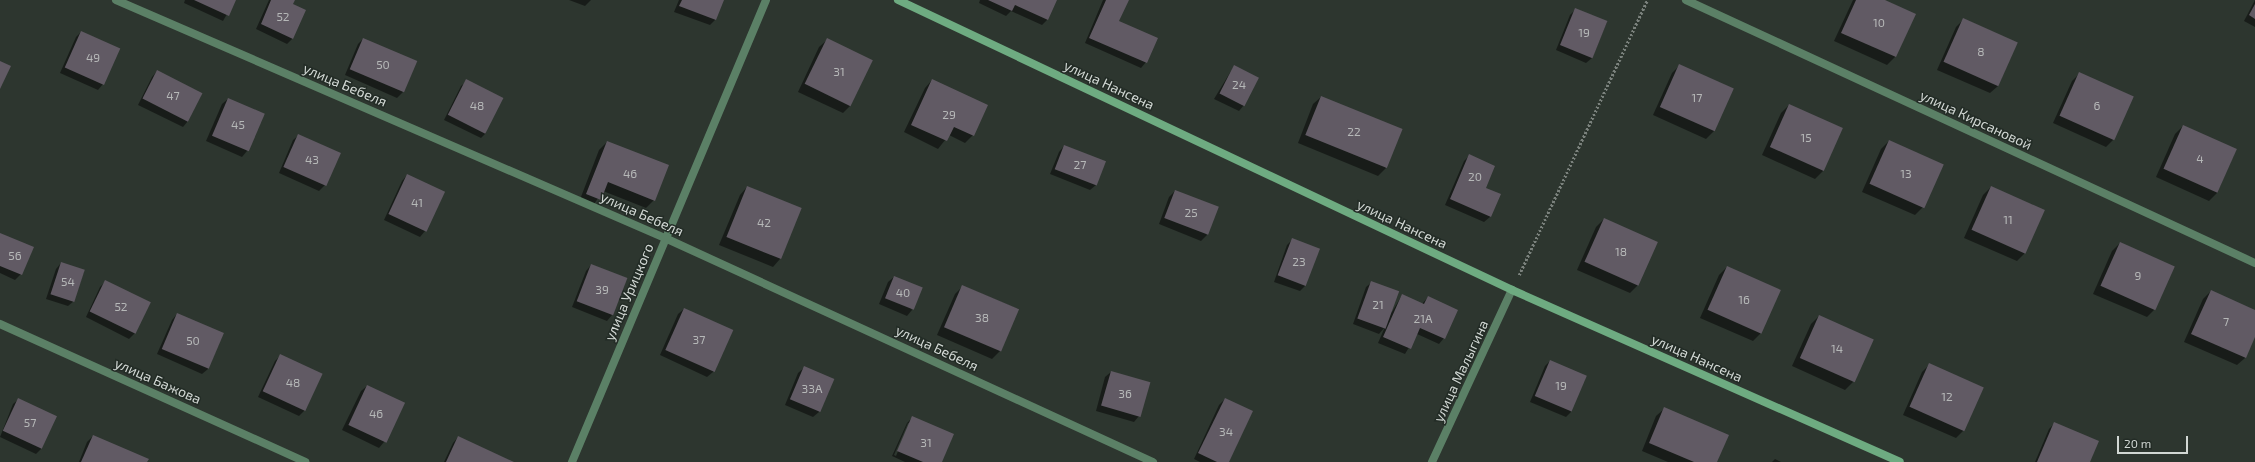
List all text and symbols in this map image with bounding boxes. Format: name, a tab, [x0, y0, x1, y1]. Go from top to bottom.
house number: 52	[276, 10, 290, 24]
house number: 10	[1873, 16, 1885, 30]
house number: 19	[1578, 26, 1590, 40]
house number: 8	[1977, 45, 1985, 59]
house number: 49	[86, 51, 100, 65]
street label: улица Нансена	[1061, 57, 1157, 113]
house number: 50	[376, 58, 390, 72]
street label: улица Бебеля	[301, 60, 389, 110]
house number: 31	[833, 65, 845, 79]
house number: 24	[1232, 78, 1246, 92]
street label: улица Кирсановой	[1917, 87, 2035, 153]
house number: 47	[166, 89, 180, 103]
house number: 17	[1692, 91, 1702, 105]
house number: 48	[470, 99, 484, 113]
house number: 6	[2094, 99, 2100, 113]
house number: 29	[942, 108, 956, 122]
house number: 45	[231, 118, 245, 132]
house number: 22	[1347, 125, 1361, 139]
house number: 15	[1800, 131, 1812, 145]
house number: 4	[2196, 152, 2204, 166]
house number: 43	[305, 153, 319, 167]
house number: 27	[1074, 158, 1086, 172]
house number: 46	[623, 167, 637, 181]
house number: 13	[1900, 167, 1912, 181]
house number: 20	[1468, 170, 1482, 184]
street label: улица Бебеля	[598, 188, 686, 240]
house number: 41	[411, 196, 423, 210]
street label: улица Нансена	[1354, 196, 1450, 252]
house number: 25	[1184, 206, 1198, 220]
house number: 11	[2003, 213, 2013, 227]
house number: 42	[757, 216, 771, 230]
street label: улица Урицкого	[601, 241, 657, 343]
house number: 18	[1615, 245, 1627, 259]
house number: 56	[8, 249, 22, 263]
house number: 23	[1292, 255, 1306, 269]
house number: 9	[2135, 269, 2141, 283]
house number: 54	[61, 275, 75, 289]
house number: 39	[595, 283, 609, 297]
house number: 40	[896, 286, 910, 300]
house number: 16	[1738, 293, 1750, 307]
house number: 21	[1372, 298, 1384, 312]
house number: 52	[114, 300, 128, 314]
house number: 38	[975, 311, 989, 325]
house number: 21А	[1414, 312, 1432, 326]
house number: 7	[2223, 315, 2229, 329]
street label: улица Малыгина	[1430, 317, 1492, 425]
street label: улица Бебеля	[893, 322, 981, 374]
street label: улица Нансена	[1649, 330, 1745, 386]
house number: 37	[693, 333, 705, 347]
house number: 50	[186, 334, 200, 348]
house number: 14	[1831, 342, 1843, 356]
street label: улица Бажова	[112, 354, 204, 408]
house number: 48	[286, 376, 300, 390]
house number: 19	[1555, 379, 1567, 393]
house number: 33А	[802, 382, 822, 396]
house number: 36	[1118, 387, 1132, 401]
house number: 12	[1941, 390, 1953, 404]
house number: 46	[369, 407, 383, 421]
house number: 57	[24, 416, 36, 430]
house number: 34	[1219, 425, 1233, 439]
scale bar	[2119, 428, 2190, 454]
house number: 31	[920, 436, 932, 450]
text: 20 m	[2124, 436, 2151, 450]

